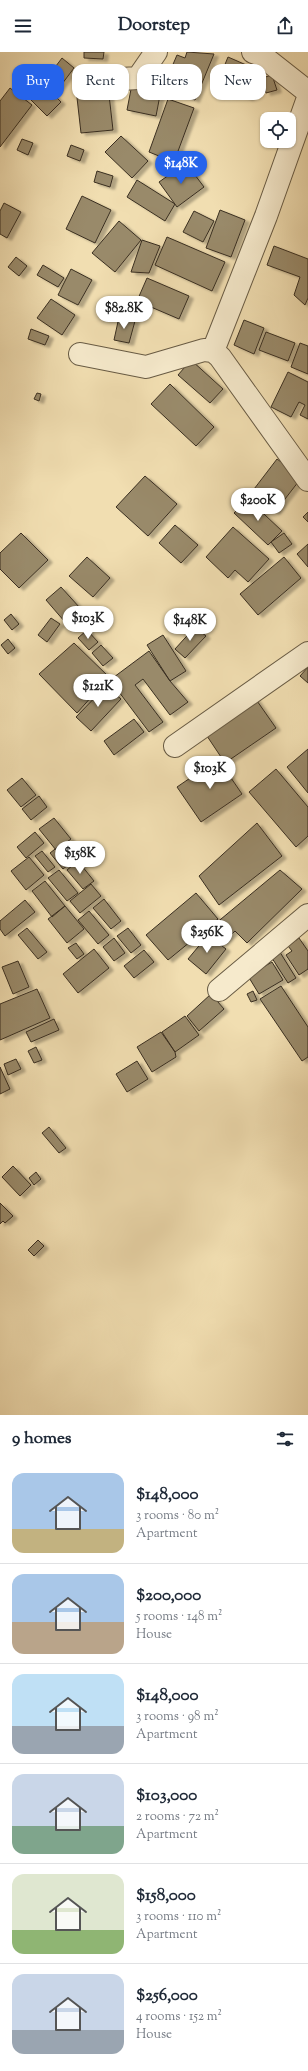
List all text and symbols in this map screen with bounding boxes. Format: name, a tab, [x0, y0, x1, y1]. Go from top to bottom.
text: Doorstep	[118, 13, 190, 39]
icon: menu	[12, 15, 34, 37]
icon: share	[274, 15, 296, 37]
chip: Buy	[12, 64, 64, 100]
chip: Rent	[72, 64, 129, 100]
chip: Filters	[137, 64, 202, 100]
chip: New	[210, 64, 266, 100]
map controls	[260, 112, 296, 148]
button: locate	[260, 112, 296, 148]
pin: $148K	[153, 151, 209, 185]
text: $148K	[164, 155, 198, 173]
pin: $82.8K	[91, 296, 157, 330]
text: $82.8K	[105, 300, 143, 318]
pin: $200K	[230, 488, 286, 522]
text: $200K	[240, 492, 276, 510]
pin: $103K	[60, 606, 116, 640]
pin: $148K	[162, 608, 218, 642]
text: $103K	[72, 610, 104, 628]
text: $148K	[173, 612, 207, 630]
pin: $121K	[70, 674, 126, 708]
text: $121K	[82, 678, 114, 696]
pin: $103K	[182, 756, 238, 790]
text: $103K	[194, 760, 226, 778]
pin: $158K	[52, 841, 108, 875]
text: $158K	[64, 845, 96, 863]
pin: $256K	[179, 920, 235, 954]
text: $256K	[190, 924, 224, 942]
text: 9 homes	[12, 1427, 71, 1451]
icon: filters	[274, 1428, 296, 1450]
text: $148,000	[136, 1483, 198, 1507]
icon: home	[44, 1489, 92, 1537]
text: 3 rooms · 80 m²	[136, 1507, 219, 1525]
text: Apartment	[136, 1525, 197, 1543]
text: $200,000	[136, 1584, 201, 1608]
icon: home	[44, 1590, 92, 1638]
text: 5 rooms · 148 m²	[136, 1608, 222, 1626]
text: House	[136, 1626, 172, 1644]
text: $148,000	[136, 1684, 198, 1708]
icon: home	[44, 1690, 92, 1738]
text: 3 rooms · 98 m²	[136, 1708, 219, 1726]
text: Apartment	[136, 1726, 197, 1744]
text: $103,000	[136, 1784, 197, 1808]
icon: home	[44, 1790, 92, 1838]
text: 2 rooms · 72 m²	[136, 1808, 219, 1826]
text: Apartment	[136, 1826, 197, 1844]
text: $158,000	[136, 1884, 196, 1908]
icon: home	[44, 1890, 92, 1938]
text: 3 rooms · 110 m²	[136, 1908, 221, 1926]
text: Apartment	[136, 1926, 197, 1944]
text: $256,000	[136, 1984, 198, 2008]
icon: home	[44, 1990, 92, 2038]
text: 4 rooms · 152 m²	[136, 2008, 222, 2026]
text: House	[136, 2026, 172, 2044]

